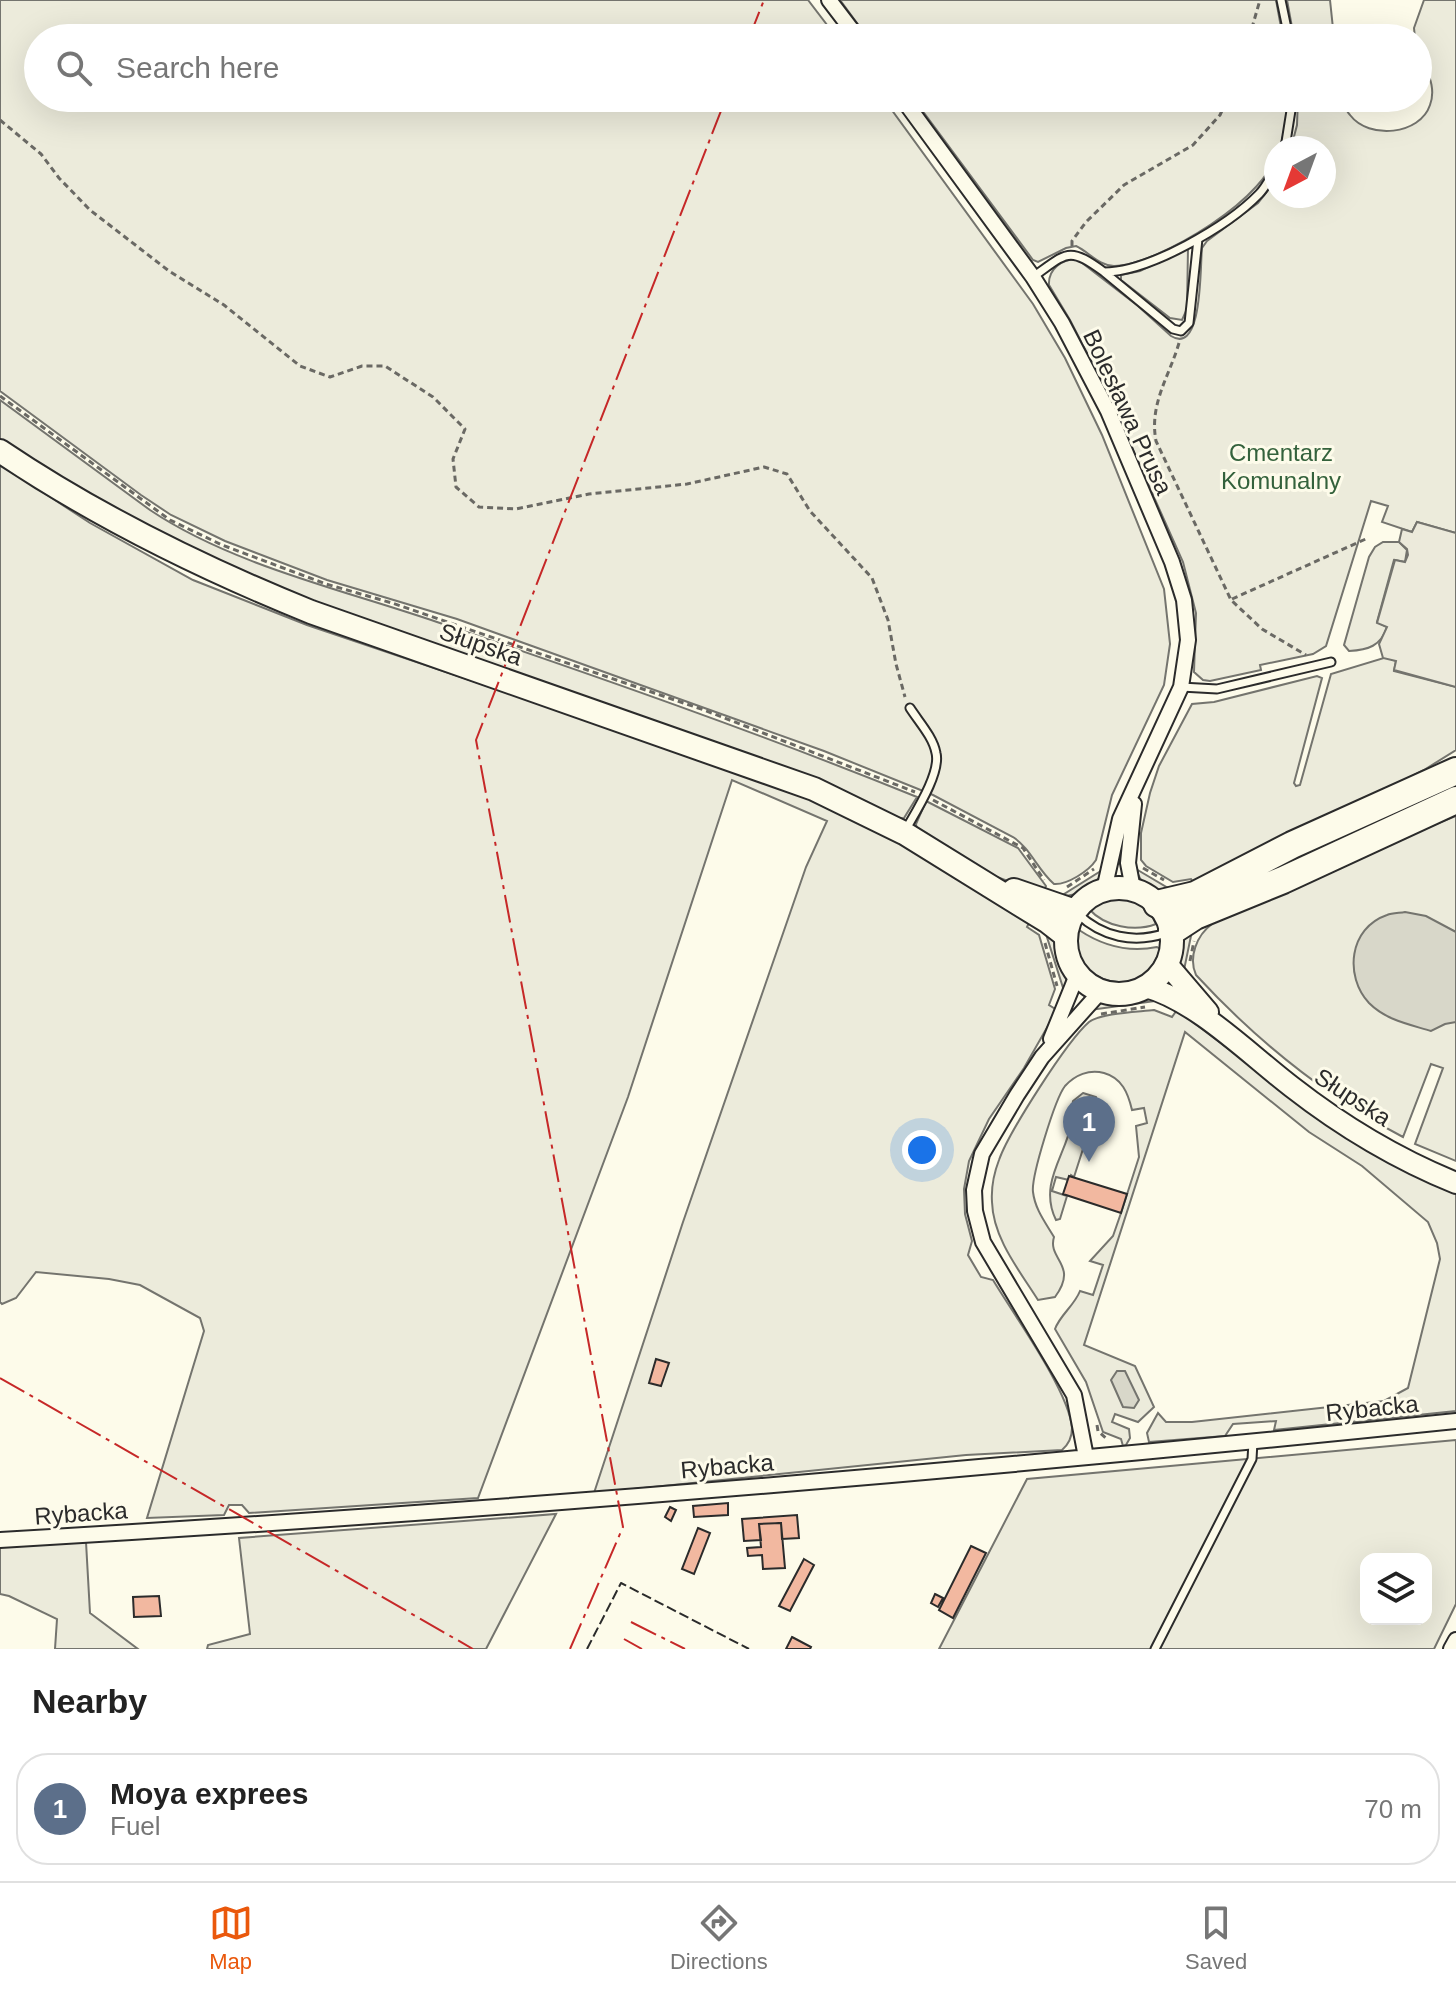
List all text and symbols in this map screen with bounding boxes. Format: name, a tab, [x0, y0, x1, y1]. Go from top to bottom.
search box	[24, 24, 1432, 112]
icon: search	[52, 46, 96, 90]
text: Search here	[116, 51, 279, 84]
north arrow	[1264, 136, 1336, 208]
street label: Bolesława Prusa	[1078, 325, 1178, 499]
park label: Cmentarz Komunalny	[1221, 439, 1341, 494]
street label: Słupska	[436, 617, 526, 671]
street label: Słupska	[1310, 1062, 1397, 1132]
pin: 1	[1063, 1096, 1115, 1162]
your location	[902, 1130, 942, 1170]
street label: Rybacka	[1324, 1390, 1420, 1426]
street label: Rybacka	[679, 1448, 775, 1484]
street label: Rybacka	[33, 1496, 129, 1530]
map controls	[1360, 1553, 1432, 1625]
button: layers	[1360, 1553, 1432, 1625]
text: Nearby	[32, 1682, 147, 1720]
text: Moya exprees	[110, 1777, 308, 1810]
text: 1	[53, 1794, 67, 1824]
text: 70 m	[1364, 1794, 1422, 1824]
text: Fuel	[110, 1811, 161, 1841]
tab: Map	[209, 1901, 253, 1975]
tab: Directions	[670, 1901, 768, 1975]
tab: Saved	[1185, 1901, 1247, 1975]

